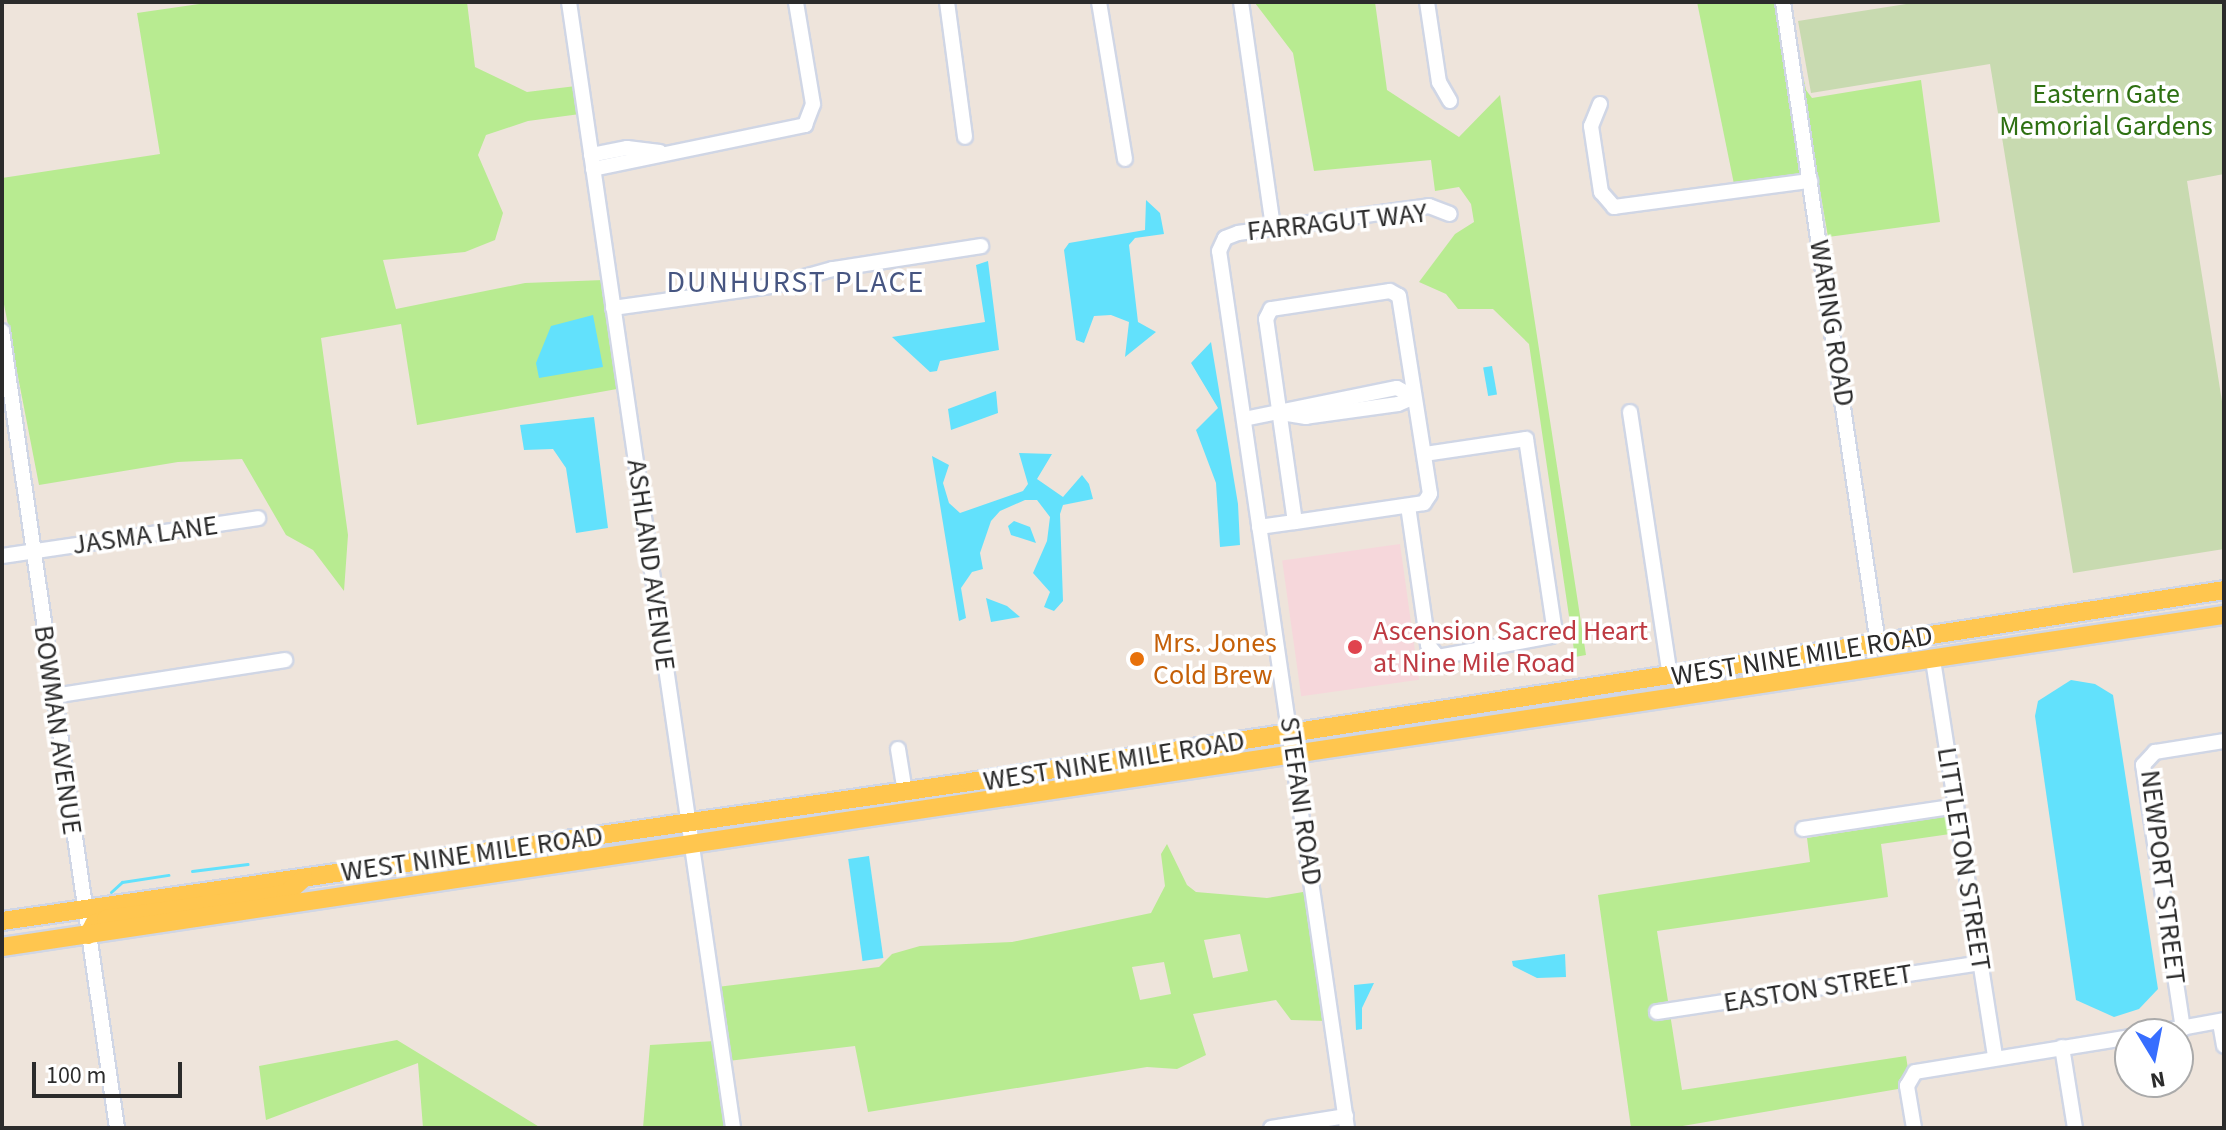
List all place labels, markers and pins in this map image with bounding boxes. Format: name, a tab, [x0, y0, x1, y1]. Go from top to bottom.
place label: Ascension Sacred Heart at Nine Mile Road	[1373, 614, 1648, 680]
place label: Mrs. Jones Cold Brew	[1153, 626, 1277, 692]
marker: Ascension Sacred Heart at Nine Mile Road	[1344, 636, 1366, 658]
marker: Mrs. Jones Cold Brew	[1128, 650, 1146, 668]

